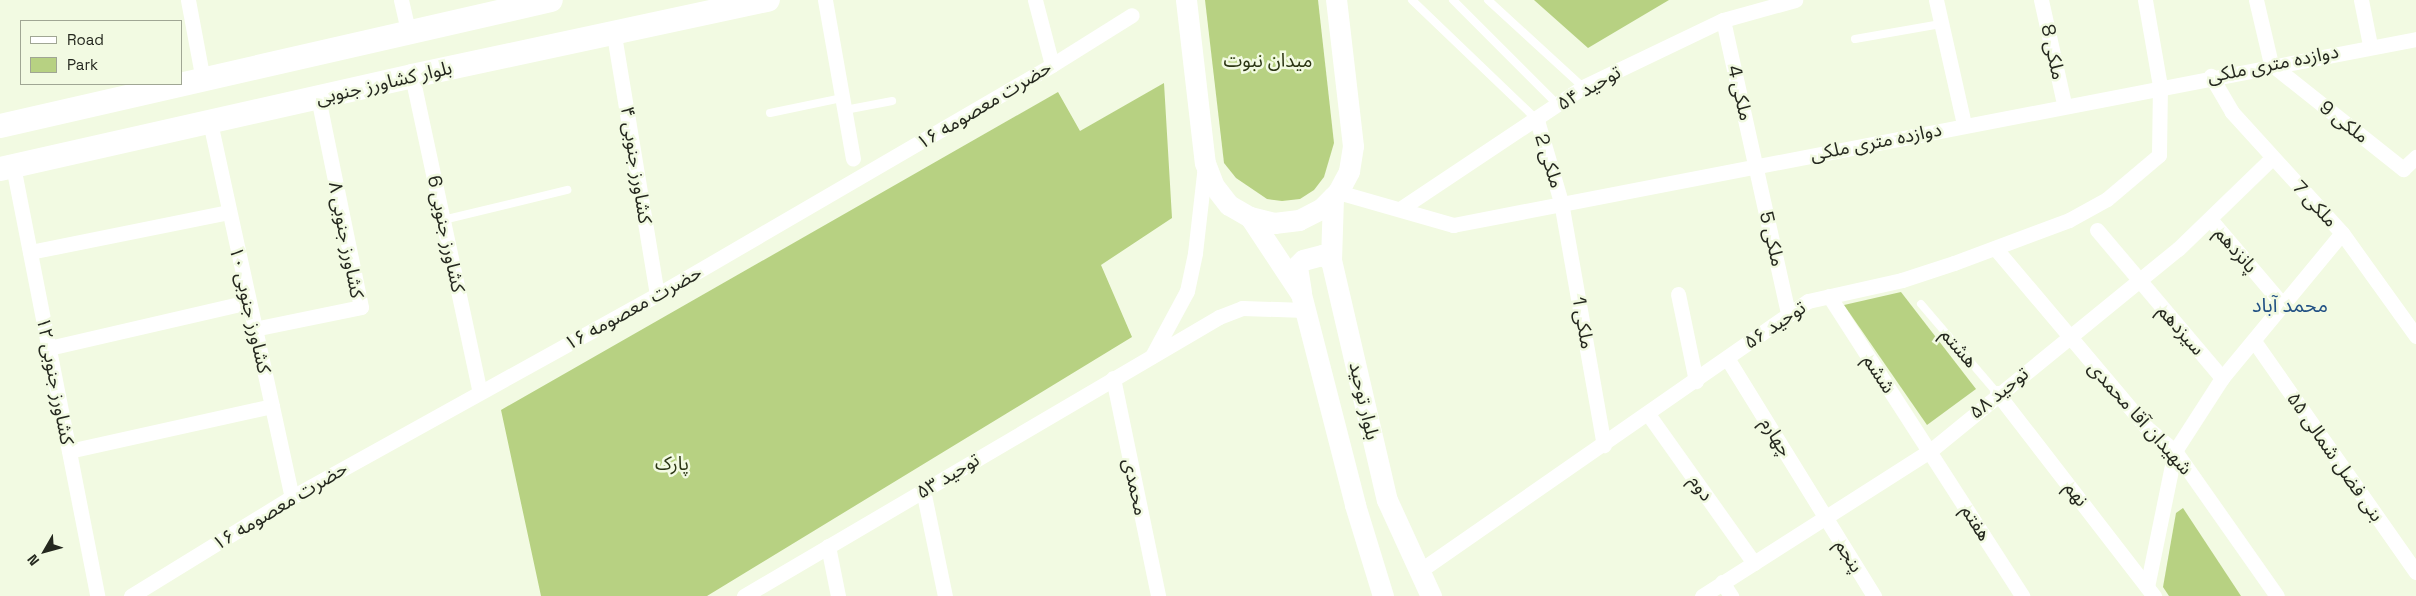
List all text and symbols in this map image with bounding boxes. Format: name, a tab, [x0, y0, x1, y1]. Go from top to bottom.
legend	[20, 20, 182, 85]
street label: ملکی 8	[2036, 22, 2070, 82]
text: Road	[67, 30, 104, 49]
street label: دوازده متری ملکی	[2205, 40, 2341, 88]
park label: میدان نبوت	[1223, 50, 1313, 72]
text: Park	[67, 55, 98, 74]
street label: بلوار کشاورز جنوبی	[314, 56, 454, 110]
street label: حضرت معصومه ۱۶	[912, 56, 1056, 154]
street label: توحید ۵۴	[1553, 61, 1625, 115]
street label: ملکی 4	[1723, 63, 1757, 123]
street label: ملکی 9	[2315, 96, 2373, 148]
street label: کشاورز جنوبی ۴	[615, 105, 657, 225]
street label: دوازده متری ملکی	[1808, 118, 1944, 166]
street label: ملکی 2	[1530, 131, 1568, 191]
street label: کشاورز جنوبی 6	[422, 173, 470, 295]
street label: ملکی 7	[2288, 176, 2342, 232]
street label: کشاورز جنوبی ۸	[324, 180, 368, 300]
street label: ملکی 5	[1755, 209, 1789, 269]
street label: پانزدهم	[2210, 222, 2262, 278]
street label: کشاورز جنوبی ۱۰	[224, 244, 276, 376]
street label: حضرت معصومه ۱۶	[560, 261, 706, 355]
district label: محمد آباد	[2252, 293, 2328, 317]
street label: ملکی 1	[1567, 295, 1599, 351]
street label: توحید ۵۶	[1740, 296, 1810, 354]
street label: سیزدهم	[2153, 300, 2209, 360]
street label: کشاورز جنوبی ۱۲	[31, 315, 79, 447]
street label: هشتم	[1936, 324, 1982, 372]
street label: ششم	[1858, 350, 1900, 398]
street label: شهیدان آقا محمدی	[2083, 356, 2197, 480]
street label: بلوار توحید	[1344, 360, 1384, 442]
street label: توحید ۵۸	[1965, 362, 2033, 424]
street label: بنی فضل شمالی ۵۵	[2282, 388, 2388, 526]
street label: چهارم	[1755, 413, 1797, 461]
street label: توحید ۵۳	[912, 448, 984, 504]
park label: پارک	[655, 453, 689, 475]
street label: محمدی	[1118, 456, 1152, 518]
street label: حضرت معصومه ۱۶	[208, 457, 352, 555]
street label: دوم	[1684, 471, 1718, 505]
street label: نهم	[2059, 477, 2093, 511]
street label: هفتم	[1956, 501, 1996, 545]
north arrow	[20, 526, 70, 576]
street label: پنجم	[1830, 535, 1868, 577]
text: N	[23, 551, 43, 569]

